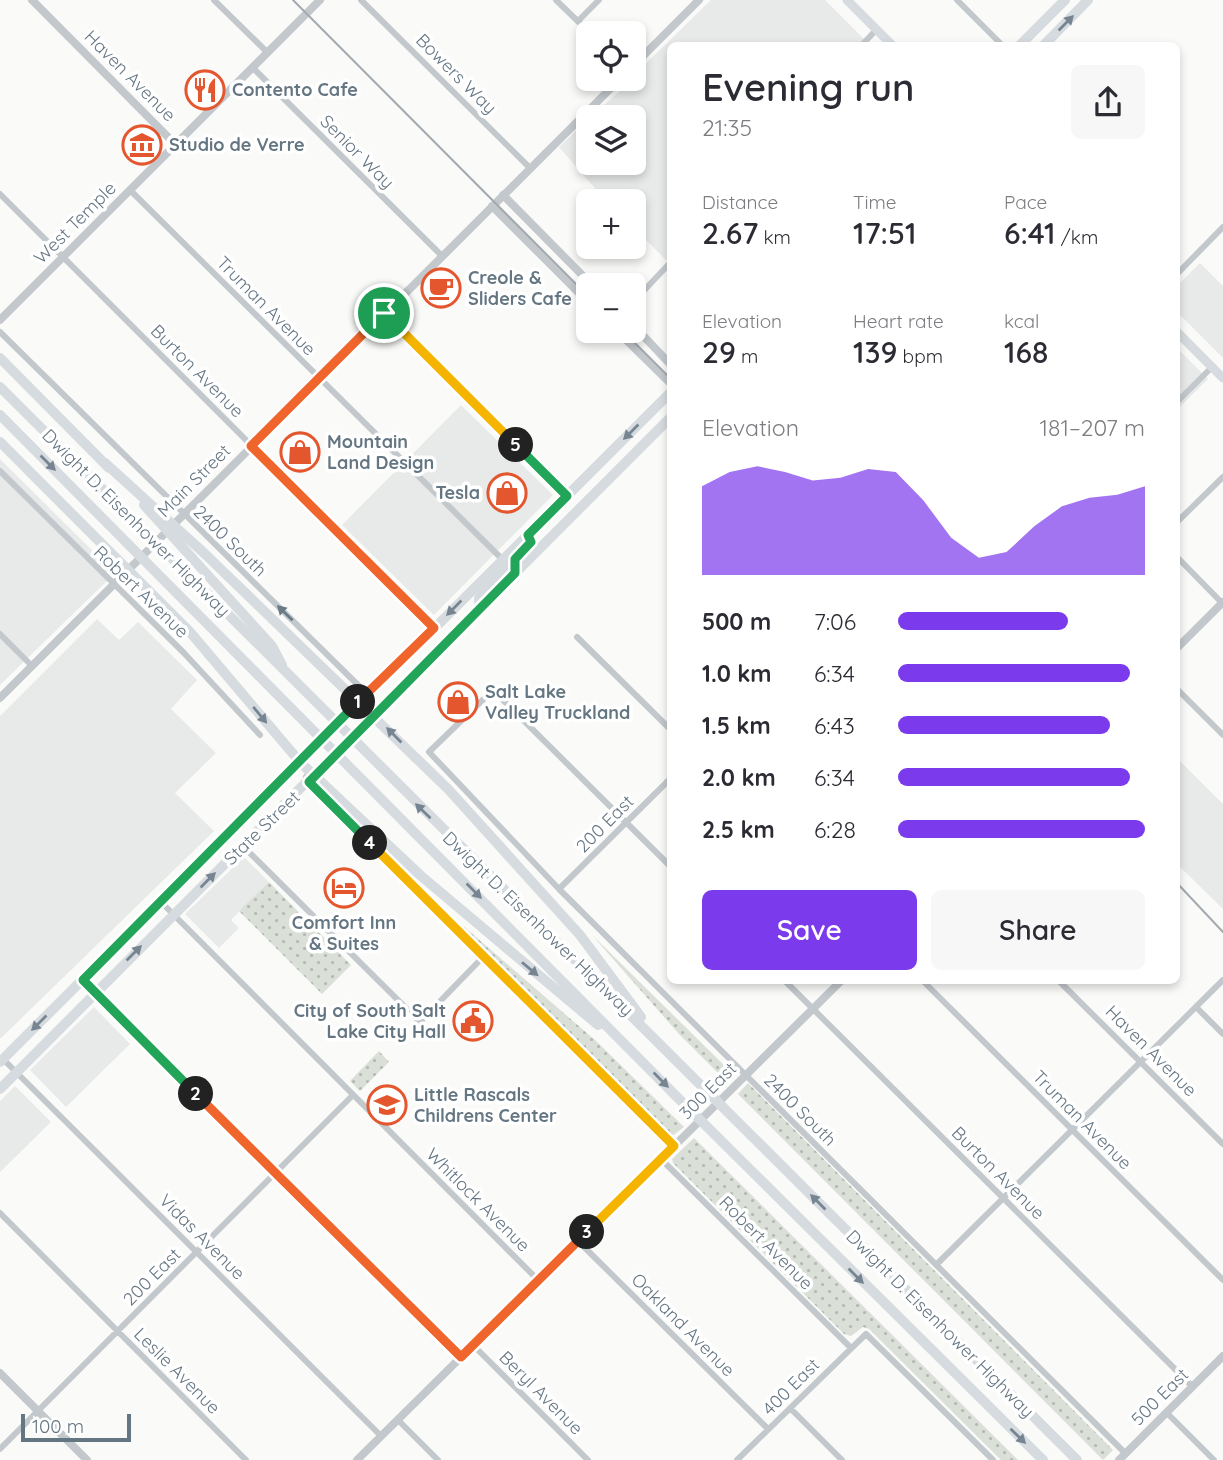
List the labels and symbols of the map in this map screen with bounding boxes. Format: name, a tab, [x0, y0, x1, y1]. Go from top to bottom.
one-way arrow	[1057, 14, 1074, 31]
street label: Haven Avenue	[80, 25, 181, 126]
street label: Bowers Way	[411, 28, 502, 119]
restaurant icon: Contento Cafe	[184, 69, 226, 111]
place label: Contento Cafe	[232, 78, 358, 101]
street label: Senior Way	[315, 110, 399, 194]
museum icon: Studio de Verre	[121, 124, 163, 166]
place label: Studio de Verre	[169, 133, 305, 156]
street label: West Temple	[29, 177, 121, 269]
street label: Truman Avenue	[212, 251, 321, 360]
place label: Creole & Sliders Cafe	[468, 266, 572, 310]
cafe icon: Creole & Sliders Cafe	[420, 267, 462, 309]
pin	[354, 283, 414, 343]
street label: Burton Avenue	[146, 319, 249, 422]
street label: Dwight D. Eisenhower Highway	[37, 424, 235, 622]
one-way arrow	[623, 424, 640, 440]
pin: 5	[498, 428, 534, 462]
place label: Mountain Land Design	[327, 430, 434, 474]
shop icon: Mountain Land Design	[279, 431, 321, 473]
street label: Main Street	[152, 439, 235, 522]
one-way arrow	[40, 454, 57, 471]
shop icon: Tesla	[486, 472, 528, 514]
place label: Tesla	[435, 481, 480, 504]
street label: 2400 South	[189, 500, 272, 581]
street label: Robert Avenue	[89, 540, 194, 643]
one-way arrow	[446, 599, 463, 616]
one-way arrow	[277, 605, 294, 621]
place label: Salt Lake Valley Truckland	[485, 680, 630, 724]
shop icon: Salt Lake Valley Truckland	[437, 681, 479, 723]
pin: 1	[340, 684, 376, 720]
one-way arrow	[253, 706, 268, 724]
one-way arrow	[386, 726, 403, 743]
street label: State Street	[219, 786, 305, 870]
street label: 200 East	[571, 790, 638, 857]
one-way arrow	[415, 803, 432, 819]
pin: 4	[352, 826, 388, 860]
street label: Dwight D. Eisenhower Highway	[438, 826, 639, 1021]
hotel icon: Comfort Inn & Suites	[323, 867, 365, 909]
one-way arrow	[200, 872, 216, 889]
one-way arrow	[466, 883, 482, 899]
place label: Comfort Inn & Suites	[292, 911, 396, 955]
one-way arrow	[125, 946, 142, 962]
one-way arrow	[522, 961, 539, 976]
place label: City of South Salt Lake City Hall	[294, 999, 446, 1043]
public building icon: City of South Salt Lake City Hall	[452, 1000, 494, 1042]
street label: Haven Avenue	[1101, 1000, 1202, 1101]
one-way arrow	[31, 1014, 47, 1031]
street label: 300 East	[674, 1057, 741, 1124]
street label: Truman Avenue	[1028, 1065, 1137, 1174]
street label: 2400 South	[759, 1069, 841, 1151]
one-way arrow	[652, 1072, 669, 1089]
pin: 2	[178, 1076, 214, 1112]
place label: Little Rascals Childrens Center	[414, 1083, 557, 1127]
school or university icon: Little Rascals Childrens Center	[366, 1084, 408, 1126]
street label: Burton Avenue	[947, 1121, 1050, 1224]
street label: Whitlock Avenue	[421, 1143, 535, 1257]
street label: Vidas Avenue	[154, 1189, 250, 1285]
street label: Robert Avenue	[715, 1191, 818, 1294]
one-way arrow	[810, 1194, 826, 1210]
pin: 3	[570, 1214, 604, 1250]
street label: Dwight D. Eisenhower Highway	[841, 1225, 1039, 1423]
street label: 200 East	[118, 1243, 185, 1310]
one-way arrow	[848, 1267, 864, 1284]
street label: Oakland Avenue	[627, 1268, 740, 1381]
street label: Leslie Avenue	[129, 1323, 225, 1419]
street label: Beryl Avenue	[494, 1346, 588, 1440]
street label: 400 East	[757, 1353, 824, 1420]
street label: 500 East	[1126, 1363, 1193, 1430]
scale bar	[21, 1411, 131, 1443]
one-way arrow	[1010, 1427, 1027, 1444]

